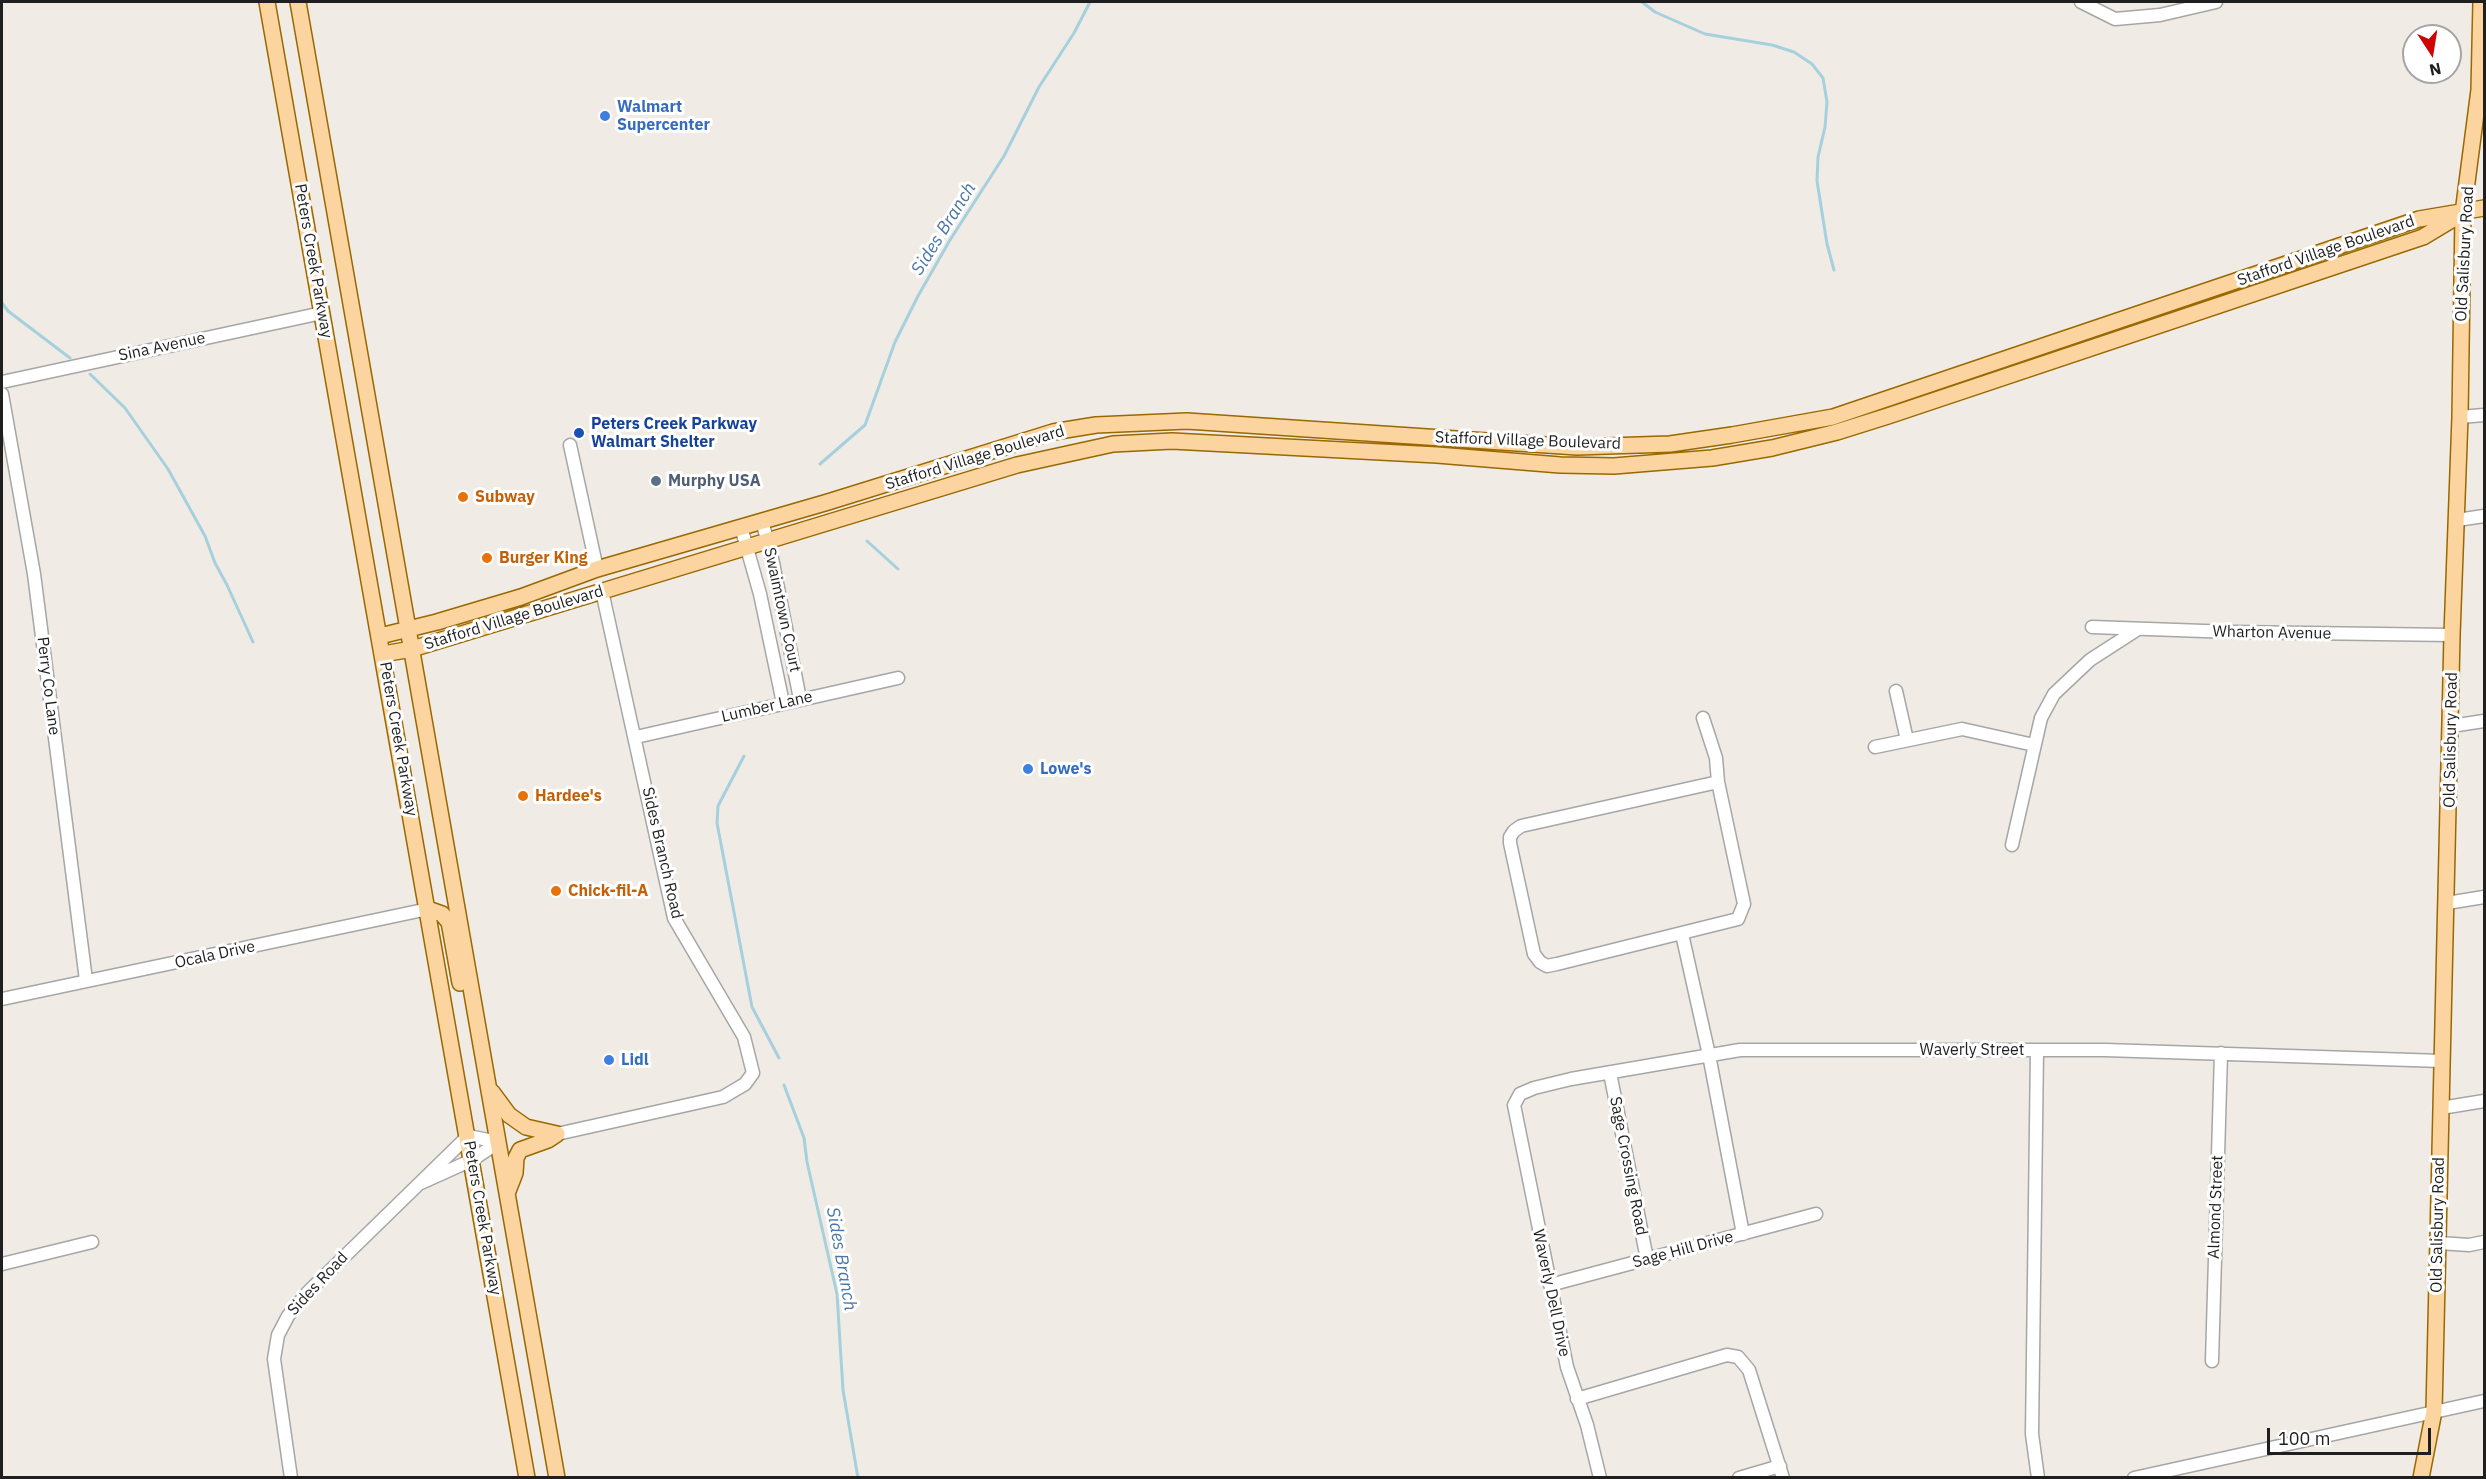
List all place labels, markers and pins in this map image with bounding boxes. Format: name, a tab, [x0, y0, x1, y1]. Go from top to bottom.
place label: Walmart Supercenter	[617, 97, 710, 135]
marker: Walmart Supercenter	[598, 109, 612, 123]
place label: Peters Creek Parkway Walmart Shelter	[591, 414, 757, 452]
marker: Peters Creek Parkway Walmart Shelter	[572, 426, 586, 440]
place label: Murphy USA	[668, 471, 761, 491]
marker: Murphy USA	[649, 474, 663, 488]
place label: Subway	[475, 487, 535, 507]
marker: Subway	[456, 490, 470, 504]
place label: Burger King	[499, 548, 587, 568]
marker: Burger King	[480, 551, 494, 565]
place label: Lowe's	[1040, 759, 1092, 779]
marker: Lowe's	[1021, 762, 1035, 776]
place label: Hardee's	[535, 786, 602, 806]
marker: Hardee's	[516, 789, 530, 803]
place label: Chick-fil-A	[568, 881, 648, 901]
marker: Chick-fil-A	[549, 884, 563, 898]
place label: Lidl	[621, 1050, 649, 1070]
marker: Lidl	[602, 1053, 616, 1067]

